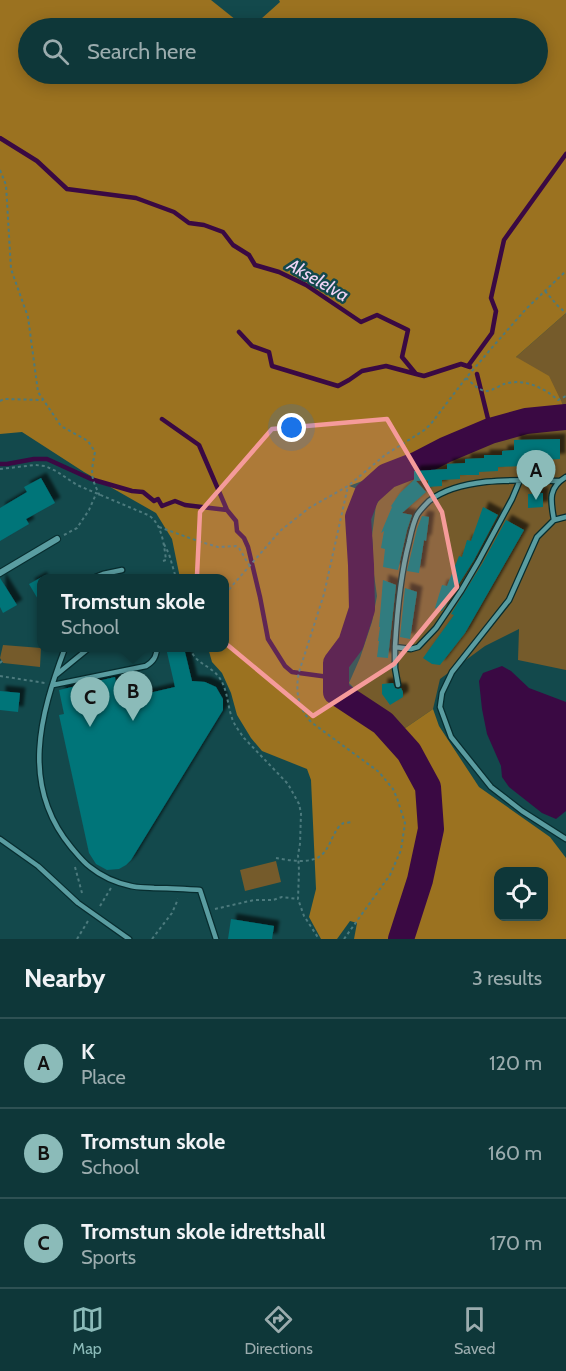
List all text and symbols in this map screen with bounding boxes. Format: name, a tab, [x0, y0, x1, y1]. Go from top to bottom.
search box	[18, 18, 548, 84]
icon: search	[39, 35, 72, 68]
text: Search here	[87, 38, 196, 65]
water label: Akselelva	[283, 253, 353, 306]
your location	[277, 413, 306, 442]
pin: A	[516, 450, 556, 500]
popup	[37, 574, 229, 652]
text: Tromstun skole	[61, 588, 205, 615]
text: School	[61, 615, 119, 639]
pin: B	[114, 672, 152, 721]
pin: C	[70, 678, 110, 727]
map controls	[494, 867, 548, 921]
button: locate	[494, 867, 548, 921]
text: Nearby	[24, 962, 105, 994]
text: 3 results	[472, 966, 542, 990]
text: K	[81, 1038, 95, 1065]
text: A	[37, 1051, 50, 1075]
text: 120 m	[489, 1051, 542, 1075]
text: Place	[81, 1065, 126, 1089]
text: Tromstun skole	[81, 1128, 225, 1155]
text: B	[37, 1141, 50, 1165]
text: 160 m	[488, 1141, 542, 1165]
text: School	[81, 1155, 139, 1179]
text: Tromstun skole idrettshall	[81, 1218, 326, 1245]
text: C	[37, 1231, 50, 1255]
text: 170 m	[490, 1231, 542, 1255]
text: Sports	[81, 1245, 136, 1269]
tab: Map	[71, 1303, 104, 1358]
tab: Directions	[245, 1303, 313, 1358]
tab: Saved	[454, 1303, 495, 1358]

